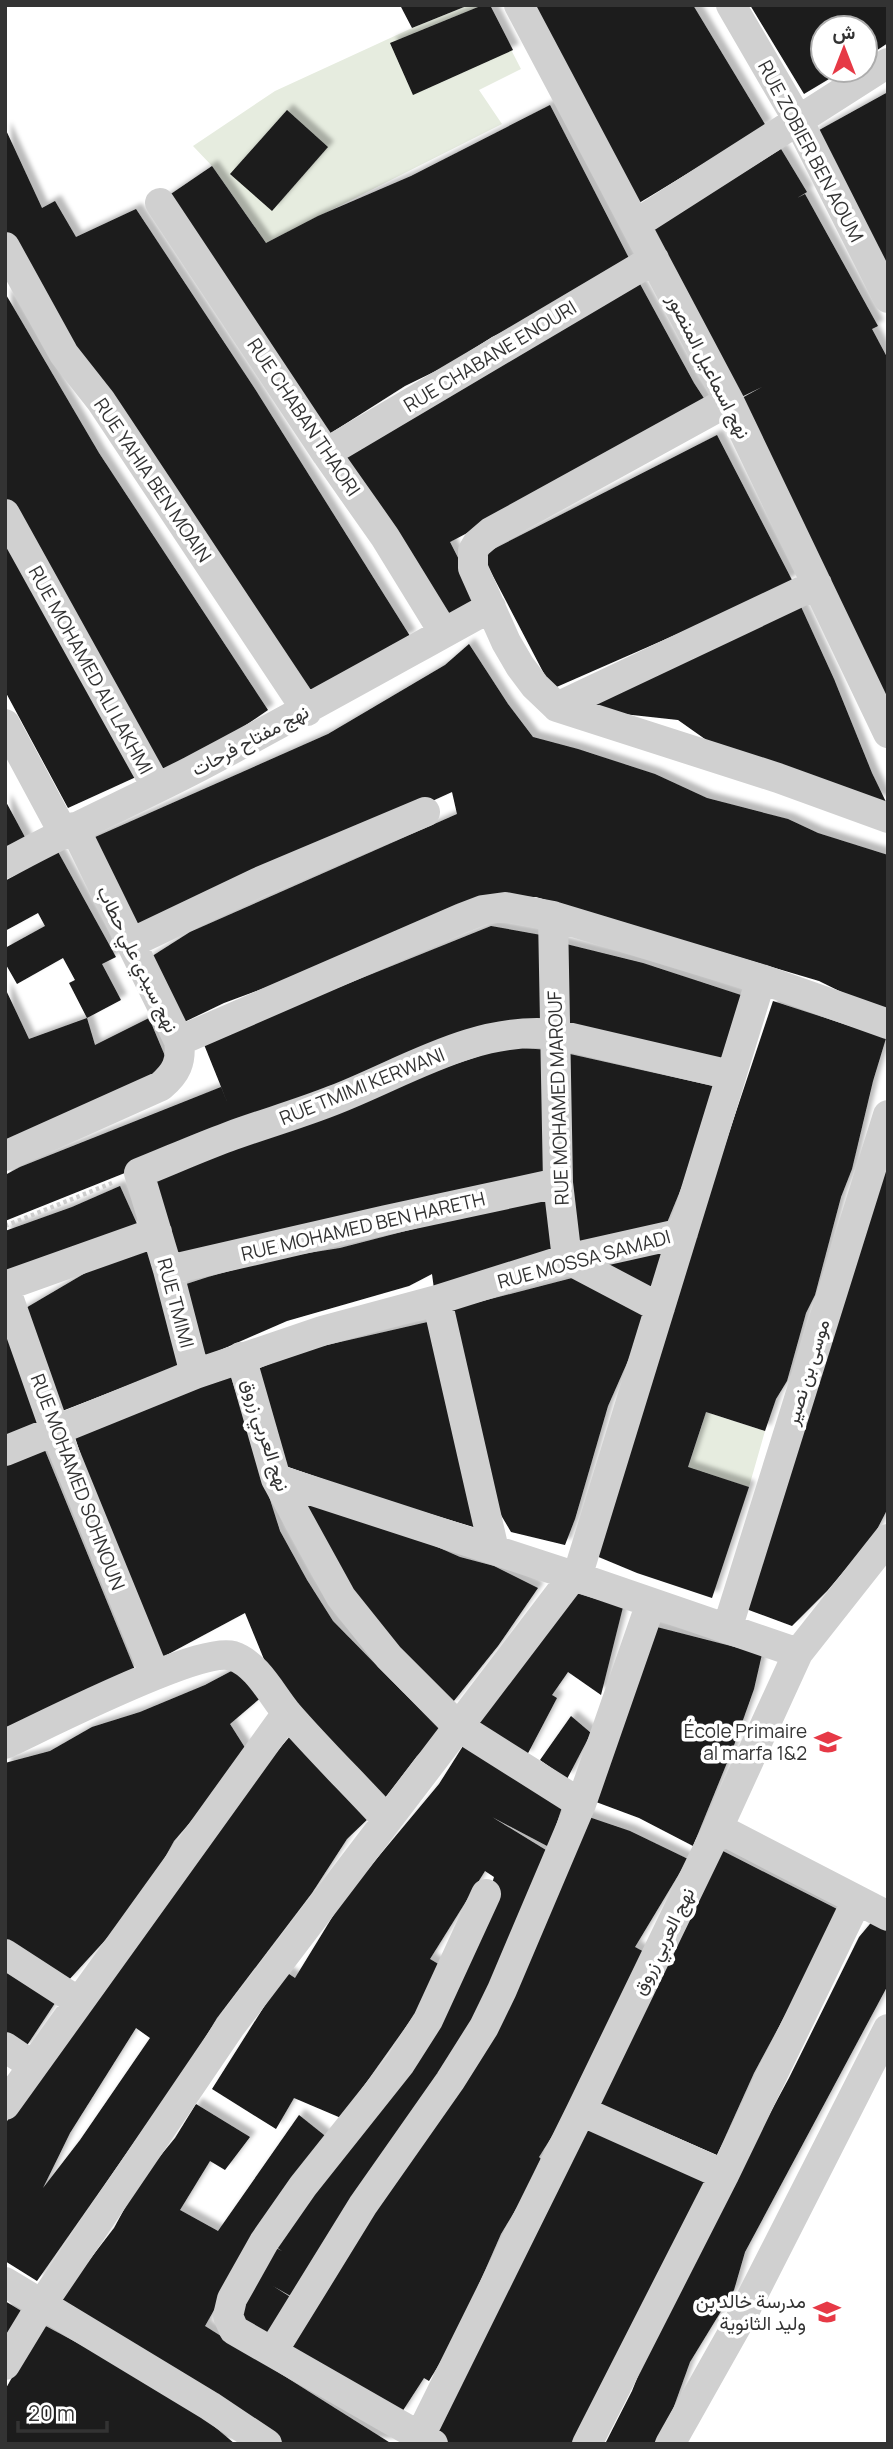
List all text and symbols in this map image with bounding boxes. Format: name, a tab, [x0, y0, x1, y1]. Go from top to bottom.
north arrow	[809, 14, 879, 84]
text: ش	[833, 19, 856, 45]
street label: RUE ZOBIER BEN AOUM	[752, 56, 870, 246]
street label: نهج اسماعيل المنصور	[660, 288, 757, 443]
street label: RUE CHABANE ENOURI	[399, 294, 581, 418]
street label: RUE CHABAN THAORI	[241, 333, 367, 501]
street label: RUE YAHIA BEN MOAIN	[88, 393, 218, 567]
street label: RUE MOHAMED ALI LAKHMI	[23, 561, 159, 779]
street label: نهج مفتاح فرحات	[187, 698, 314, 783]
street label: نهج سيدي علي حطاب	[89, 881, 185, 1038]
street label: RUE MOHAMED MAROUF	[541, 990, 575, 1206]
street label: RUE TMIMI KERWANI	[276, 1041, 448, 1131]
street label: RUE MOHAMED BEN HARETH	[239, 1185, 487, 1267]
street label: RUE MOSSA SAMADI	[495, 1223, 673, 1295]
street label: RUE TMIMI	[152, 1255, 200, 1351]
street label: موسى بن نصير	[778, 1316, 835, 1429]
street label: RUE MOHAMED SOHNOUN	[25, 1370, 131, 1594]
street label: نهج العربي زروق	[233, 1375, 296, 1496]
place label: École Primaire al marfa 1&2	[684, 1718, 807, 1766]
school or university icon: École Primaire al marfa 1&2	[813, 1727, 843, 1757]
street label: نهج العربي زروق	[626, 1883, 703, 2001]
place label: مدرسة خالد بن وليد الثانوية	[696, 2288, 806, 2336]
school or university icon: مدرسة خالد بن وليد الثانوية	[812, 2297, 842, 2327]
scale bar	[18, 2390, 107, 2434]
text: 20 m	[28, 2399, 75, 2427]

